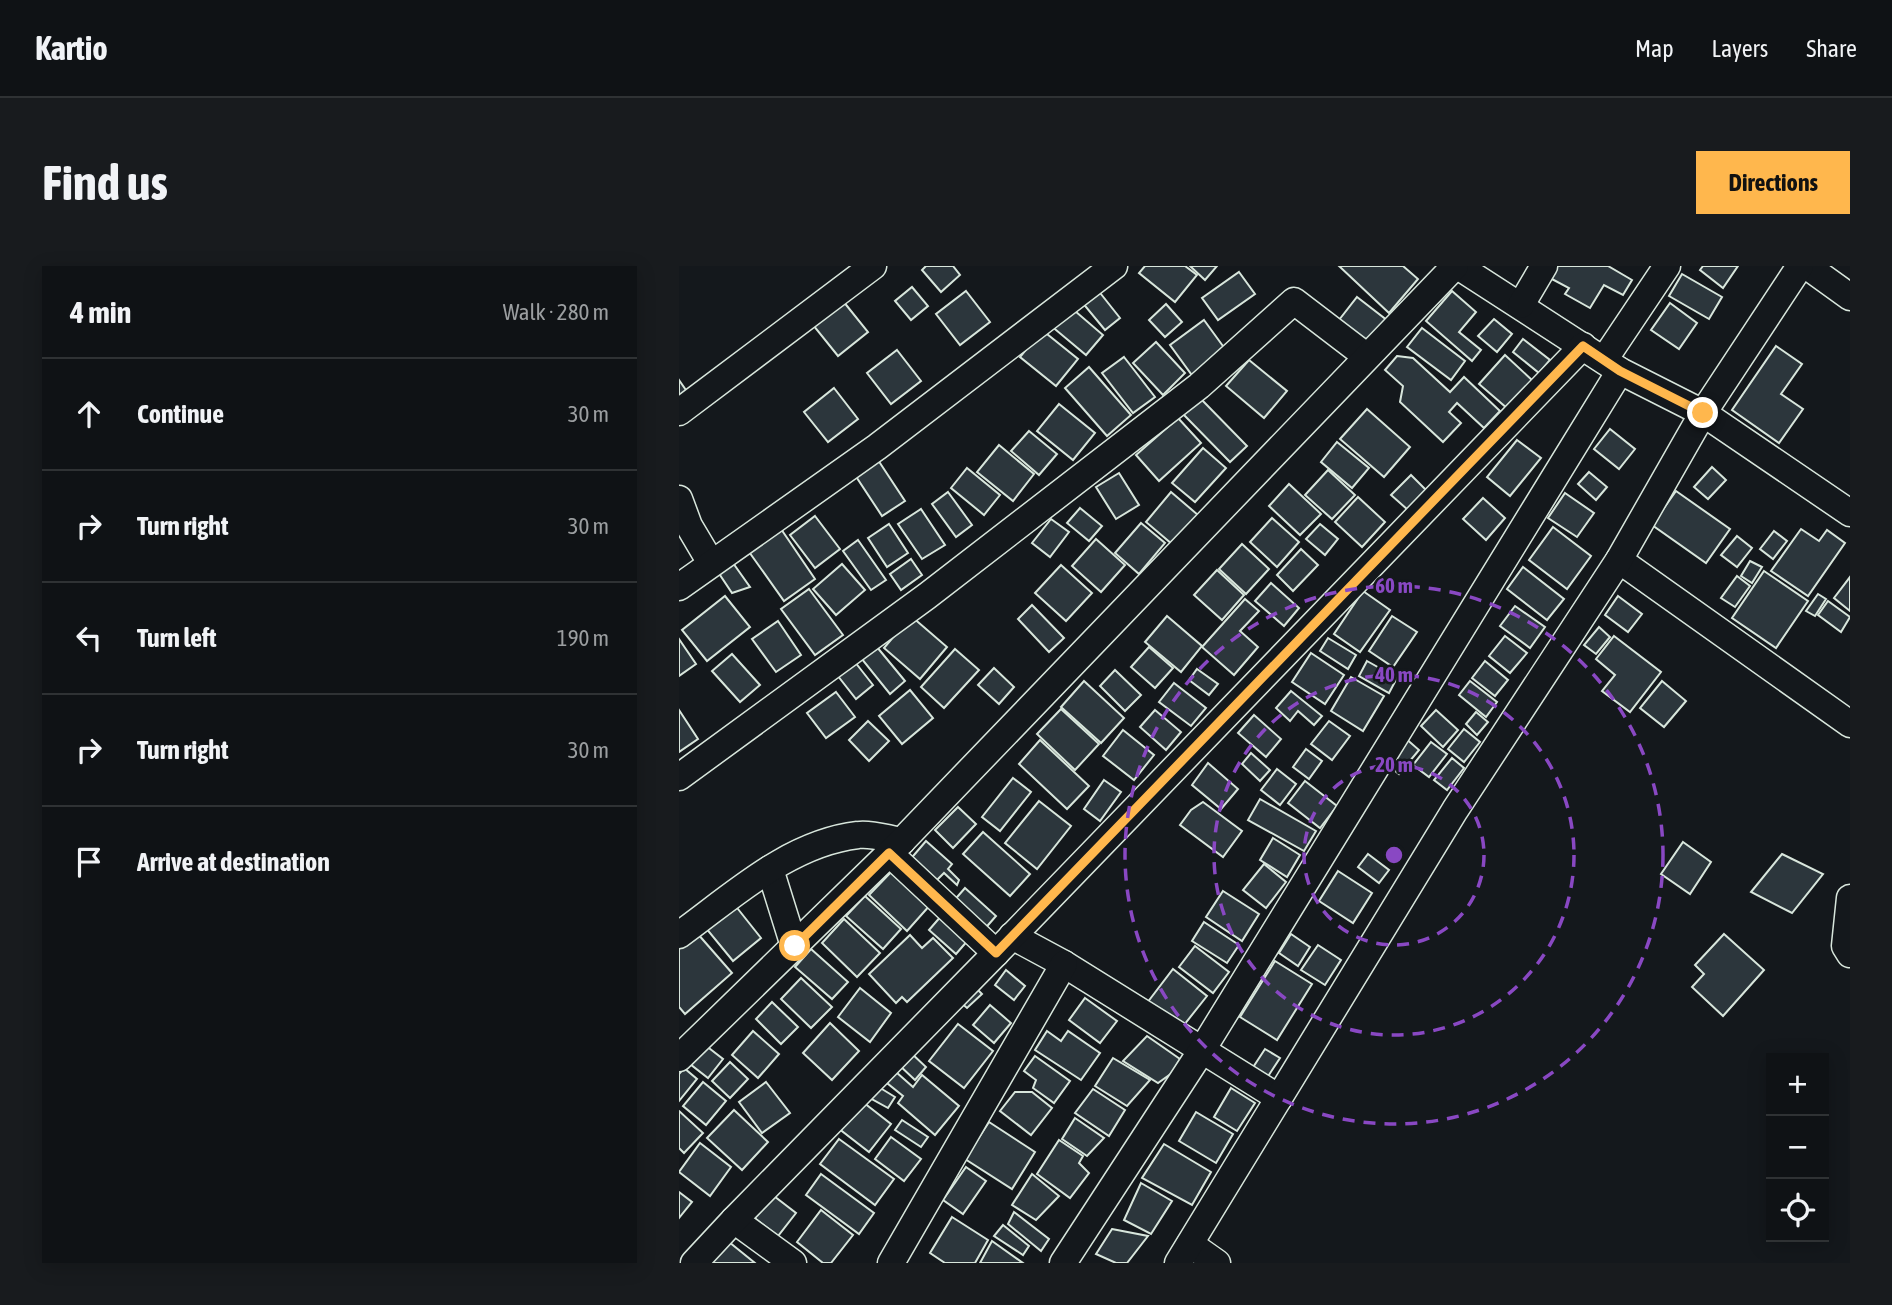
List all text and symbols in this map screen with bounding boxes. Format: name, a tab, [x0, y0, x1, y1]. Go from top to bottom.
text: Kartio	[35, 29, 108, 67]
text: Map	[1635, 35, 1674, 62]
text: Layers	[1712, 35, 1768, 62]
text: Share	[1806, 35, 1857, 62]
button: Directions	[1696, 151, 1850, 214]
text: Find us	[42, 154, 168, 210]
text: 4 min	[70, 295, 131, 329]
text: Walk · 280 m	[503, 299, 609, 325]
icon: ahead	[70, 395, 108, 433]
route end	[1687, 397, 1718, 428]
text: Continue	[137, 399, 224, 429]
text: 30 m	[568, 401, 609, 427]
icon: right	[70, 507, 108, 545]
text: Turn right	[137, 511, 228, 541]
text: 30 m	[568, 513, 609, 539]
text: 60 m	[1375, 573, 1413, 597]
icon: left	[70, 619, 108, 657]
text: Turn left	[137, 623, 217, 653]
text: 190 m	[557, 625, 609, 651]
text: 40 m	[1374, 662, 1413, 686]
icon: right	[70, 731, 108, 769]
text: Turn right	[137, 735, 228, 765]
text: 30 m	[568, 737, 609, 763]
text: 20 m	[1375, 752, 1413, 776]
icon: arrive	[70, 843, 108, 881]
centre of rings	[1382, 843, 1406, 867]
text: Arrive at destination	[137, 847, 330, 877]
route start	[779, 930, 810, 961]
map controls	[1766, 1053, 1829, 1242]
button: +	[1766, 1053, 1829, 1116]
button: −	[1766, 1116, 1829, 1179]
button: locate	[1766, 1179, 1829, 1242]

